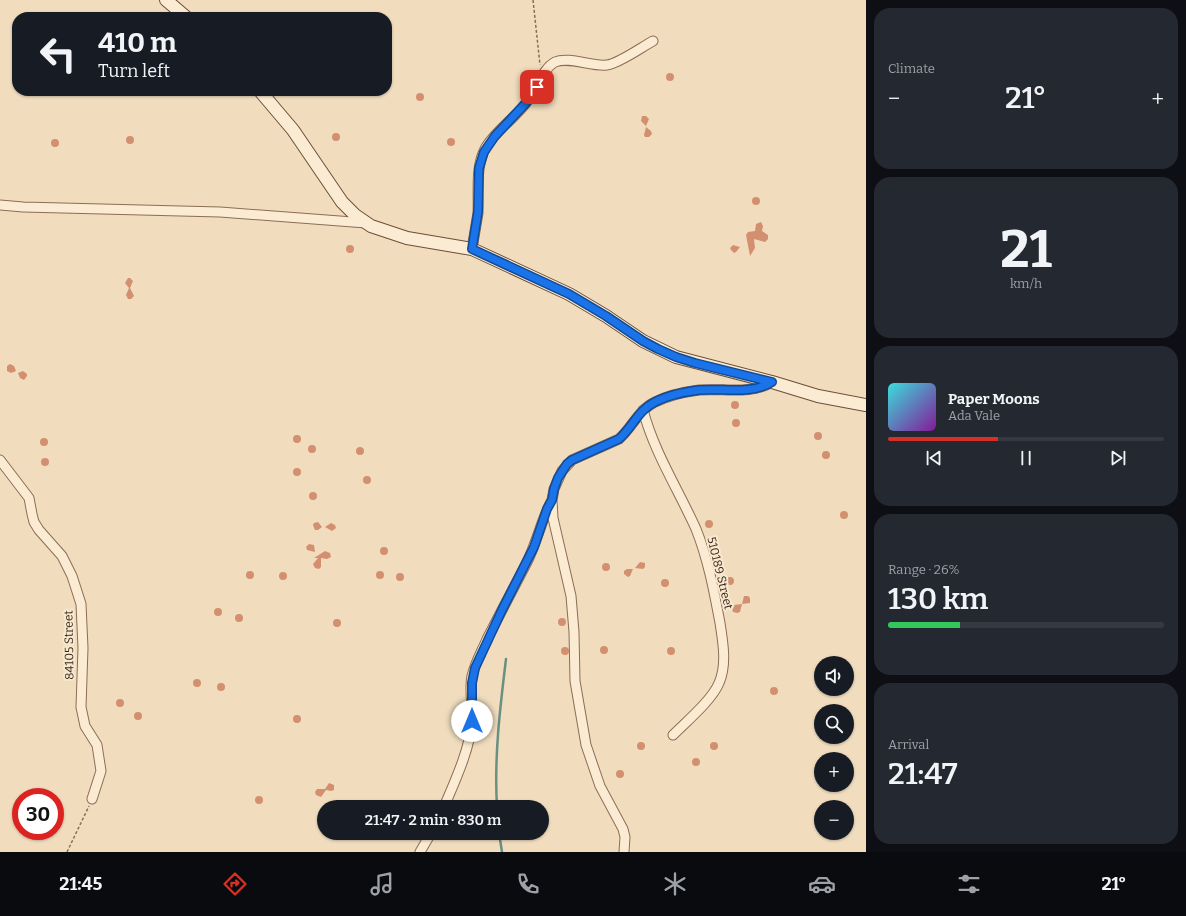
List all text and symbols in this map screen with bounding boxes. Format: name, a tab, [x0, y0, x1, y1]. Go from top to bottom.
text: 410 m	[98, 26, 177, 59]
icon: left	[32, 28, 84, 80]
text: Turn left	[98, 60, 170, 82]
text: Climate	[888, 61, 935, 76]
pin	[520, 70, 554, 104]
icon: arrive	[526, 76, 548, 98]
text: 21°	[1005, 80, 1046, 116]
text: −	[888, 85, 900, 112]
text: +	[1151, 85, 1164, 112]
text: 21	[1000, 218, 1052, 281]
text: km/h	[1010, 276, 1042, 291]
text: Paper Moons	[948, 390, 1040, 408]
text: Ada Vale	[948, 408, 1000, 423]
icon: previous	[923, 447, 945, 469]
icon: pause	[1015, 447, 1037, 469]
icon: next	[1107, 447, 1129, 469]
street label: 510189 Street	[704, 535, 736, 611]
text: Range · 26%	[888, 562, 960, 577]
text: 130 km	[888, 581, 988, 617]
street label: 84105 Street	[61, 609, 77, 680]
map controls	[814, 656, 854, 840]
button: sound	[814, 656, 854, 696]
position arrow	[451, 700, 493, 742]
button: search	[814, 704, 854, 744]
text: Arrival	[888, 737, 929, 752]
button: +	[814, 752, 854, 792]
text: 21:47	[888, 756, 958, 792]
speed limit sign: 30	[12, 788, 64, 840]
button: −	[814, 800, 854, 840]
text: 21:47 · 2 min · 830 m	[365, 811, 501, 829]
icon: directions	[221, 870, 249, 898]
icon: music	[368, 870, 396, 898]
icon: phone	[514, 870, 542, 898]
icon: climate	[661, 870, 689, 898]
icon: car	[808, 870, 836, 898]
icon: filters	[955, 870, 983, 898]
text: 21:45	[59, 873, 102, 895]
text: 21°	[1101, 873, 1127, 895]

